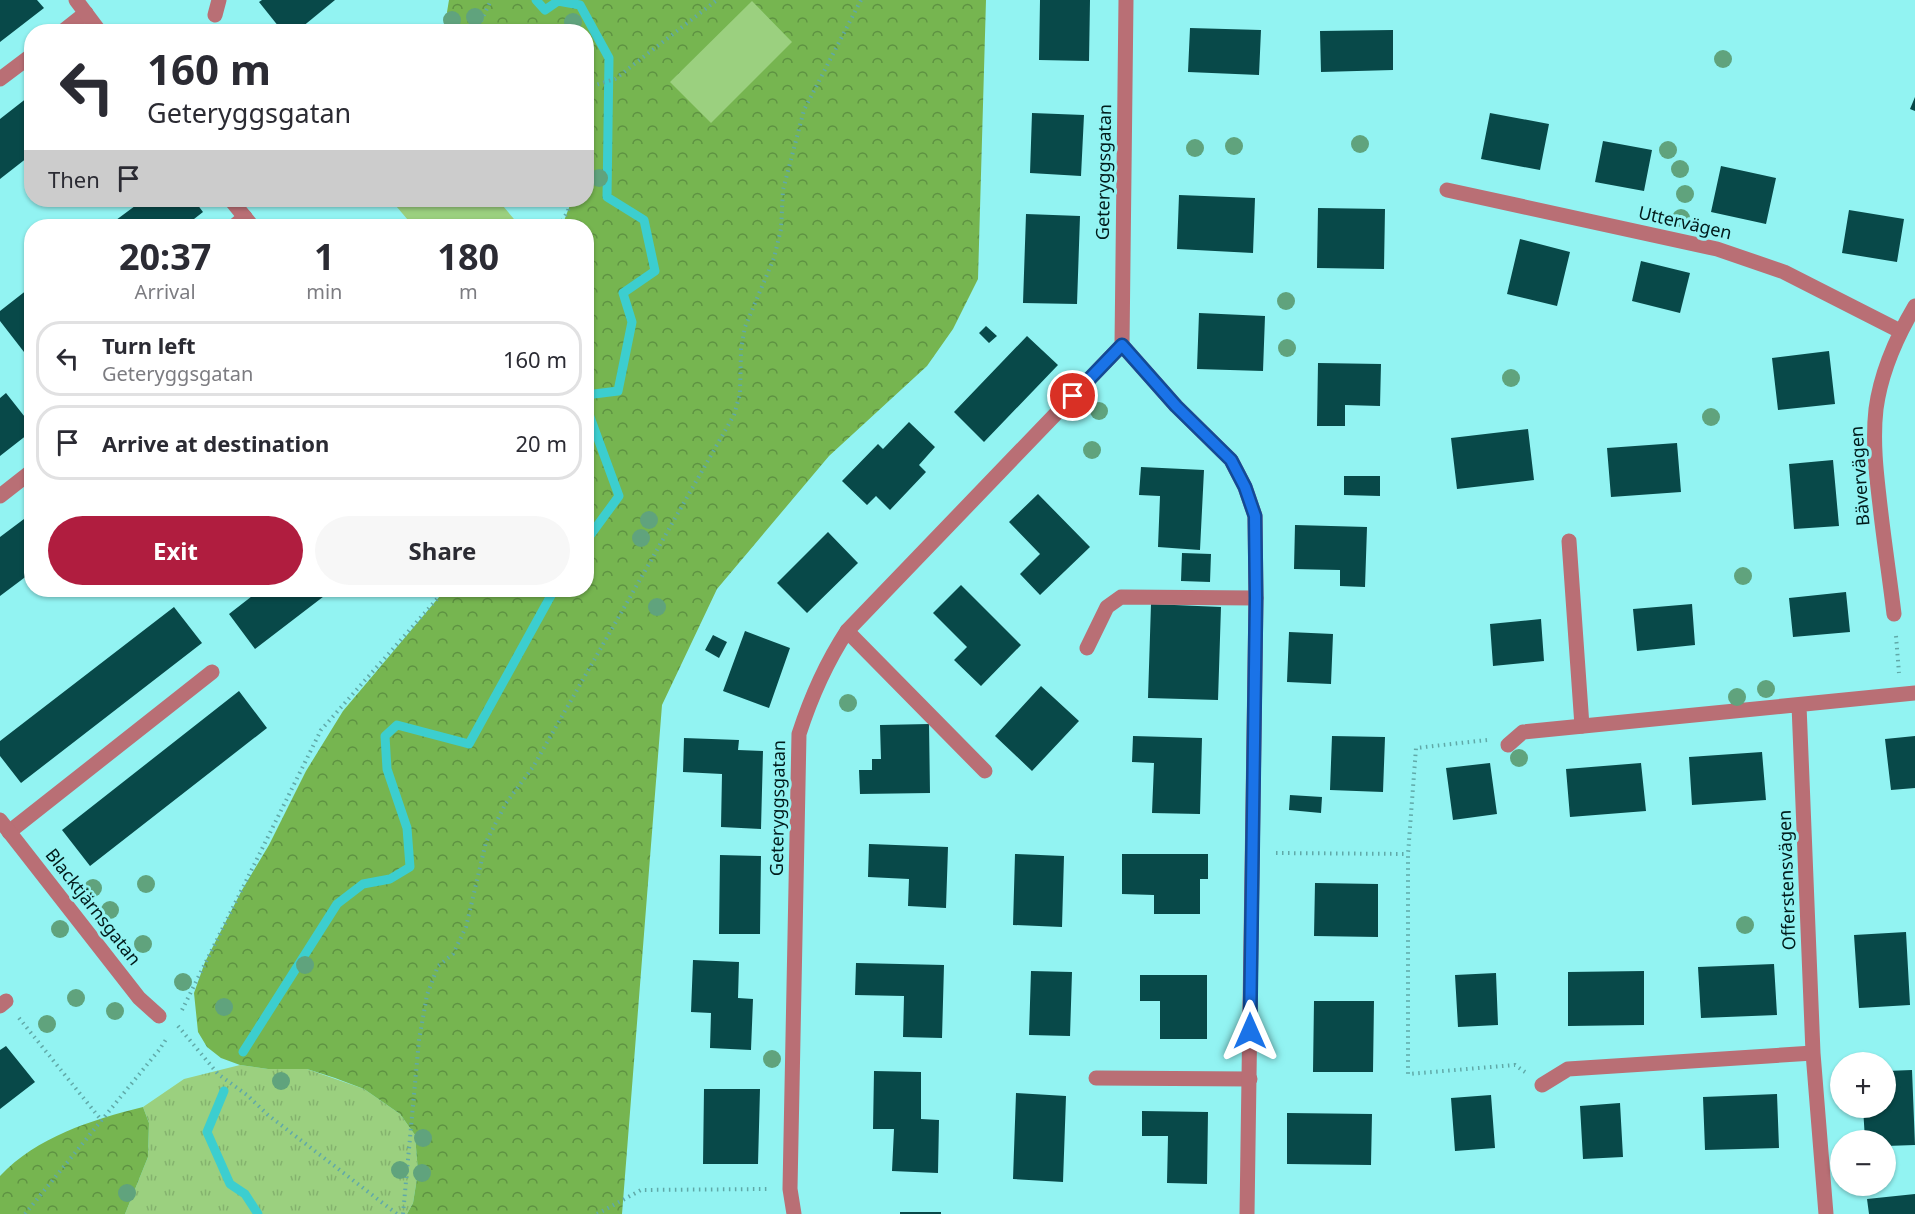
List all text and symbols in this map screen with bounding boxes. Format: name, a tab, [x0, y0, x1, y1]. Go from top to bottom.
text: 160 m	[147, 40, 271, 97]
icon: left	[48, 48, 126, 126]
text: Geteryggsgatan	[147, 94, 351, 131]
street label: Geteryggsgatan	[1090, 104, 1116, 240]
icon: arrive	[112, 162, 145, 195]
text: Then	[48, 164, 100, 194]
street label: Uttervägen	[1636, 200, 1734, 244]
text: 20:37	[119, 232, 211, 281]
text: 1	[314, 232, 335, 281]
text: 180	[437, 232, 499, 281]
text: Arrival	[135, 278, 196, 305]
text: min	[306, 278, 342, 305]
text: m	[459, 278, 478, 305]
text: Turn left	[102, 330, 196, 360]
icon: left	[51, 342, 84, 375]
text: 160 m	[503, 344, 567, 374]
text: Geteryggsgatan	[102, 360, 253, 387]
pin	[1047, 370, 1098, 421]
icon: arrive	[1056, 379, 1089, 412]
street label: Bävervägen	[1844, 425, 1874, 527]
icon: arrive	[51, 426, 84, 459]
text: Arrive at destination	[102, 428, 329, 458]
text: 20 m	[516, 428, 567, 458]
button: Exit	[48, 516, 303, 585]
button: Share	[315, 516, 570, 585]
street label: Geteryggsgatan	[764, 740, 790, 876]
street label: Offerstensvägen	[1772, 809, 1800, 951]
street label: Blacktjärnsgatan	[41, 843, 147, 970]
position arrow	[1218, 999, 1282, 1063]
map controls	[1830, 1052, 1896, 1196]
button: +	[1830, 1052, 1896, 1118]
button: −	[1830, 1130, 1896, 1196]

